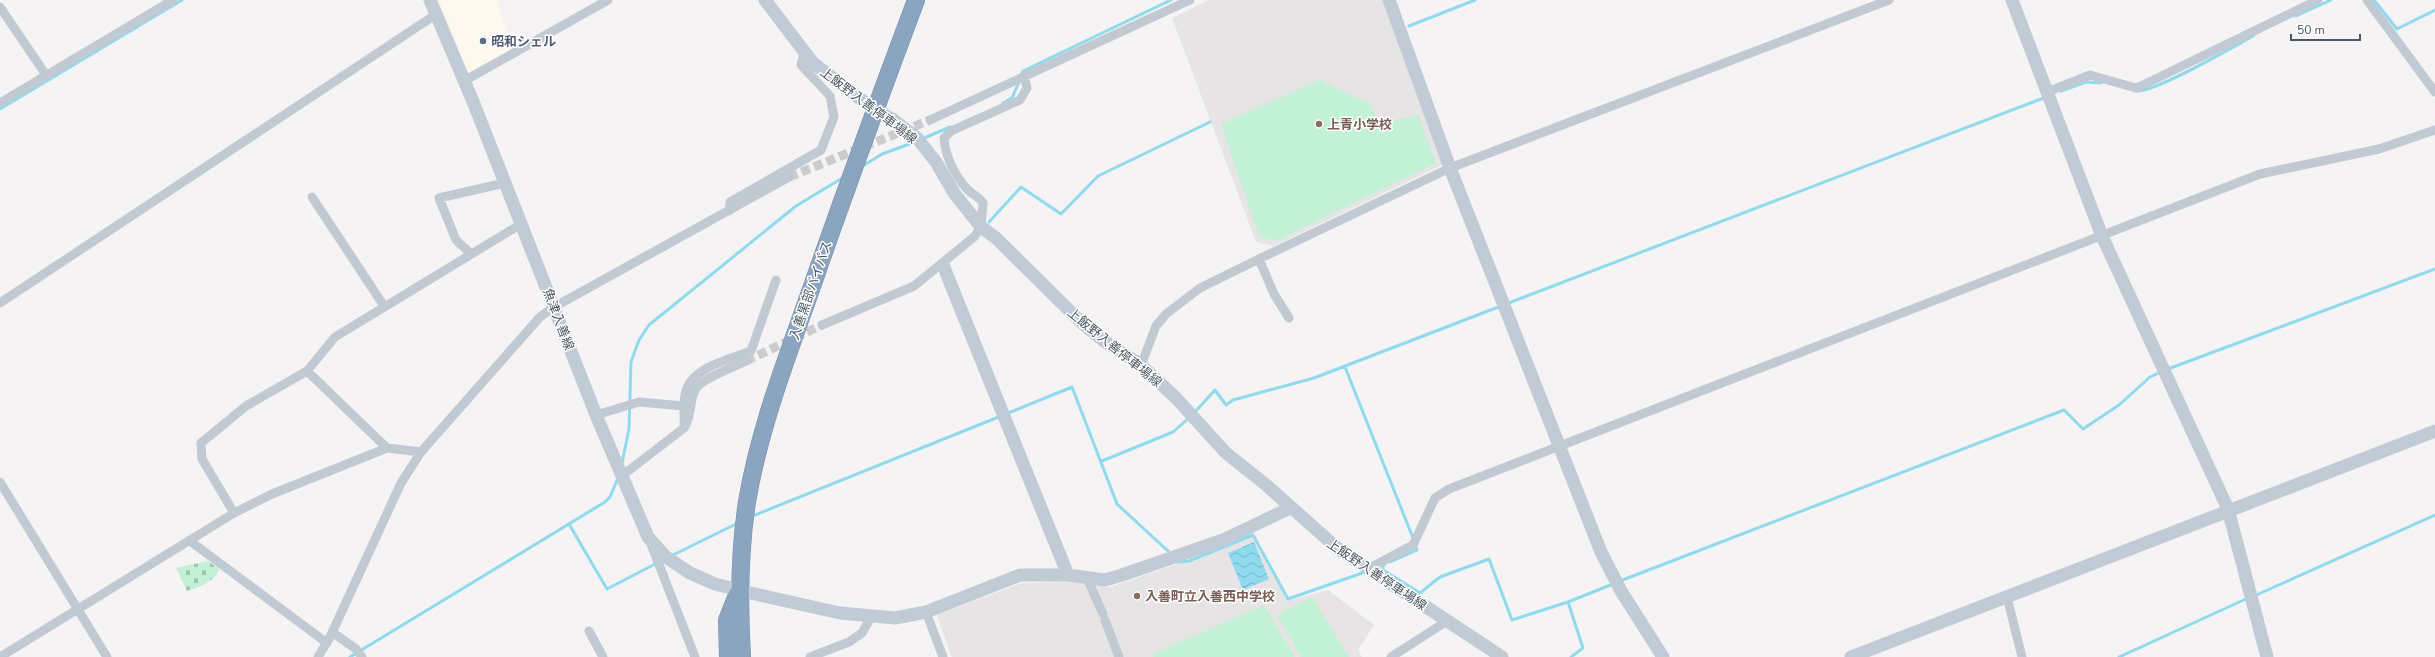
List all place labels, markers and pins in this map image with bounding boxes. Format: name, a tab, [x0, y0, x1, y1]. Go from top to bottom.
place label: 昭和シェル	[491, 33, 556, 51]
marker: 昭和シェル	[478, 36, 488, 46]
place label: 上青小学校	[1327, 116, 1392, 134]
marker: 上青小学校	[1314, 119, 1324, 129]
place label: 入善町立入善西中学校	[1145, 588, 1275, 606]
marker: 入善町立入善西中学校	[1132, 591, 1142, 601]

